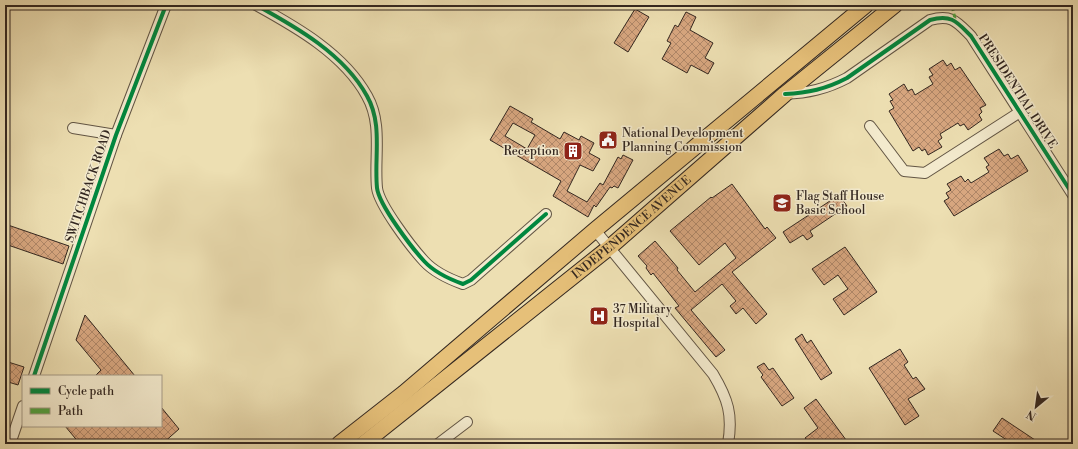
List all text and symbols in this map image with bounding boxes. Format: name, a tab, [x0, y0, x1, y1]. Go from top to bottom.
street label: PRESIDENTIAL DRIVE	[975, 31, 1060, 151]
place label: National Development Planning Commission	[622, 126, 744, 155]
street label: SWITCHBACK ROAD	[62, 128, 115, 245]
public building icon: National Development Planning Commission	[597, 129, 619, 151]
building icon: Reception	[562, 140, 584, 162]
place label: Reception	[504, 144, 559, 159]
street label: INDEPENDENCE AVENUE	[569, 173, 694, 282]
place label: Flag Staff House Basic School	[795, 189, 884, 218]
school or university icon: Flag Staff House Basic School	[771, 192, 793, 214]
place label: 37 Military Hospital	[613, 302, 672, 331]
hospital icon: 37 Military Hospital	[588, 305, 610, 327]
legend	[22, 375, 162, 427]
text: Cycle path	[58, 384, 114, 399]
north arrow	[1016, 387, 1056, 427]
text: Path	[58, 404, 83, 419]
text: N	[1024, 406, 1039, 423]

